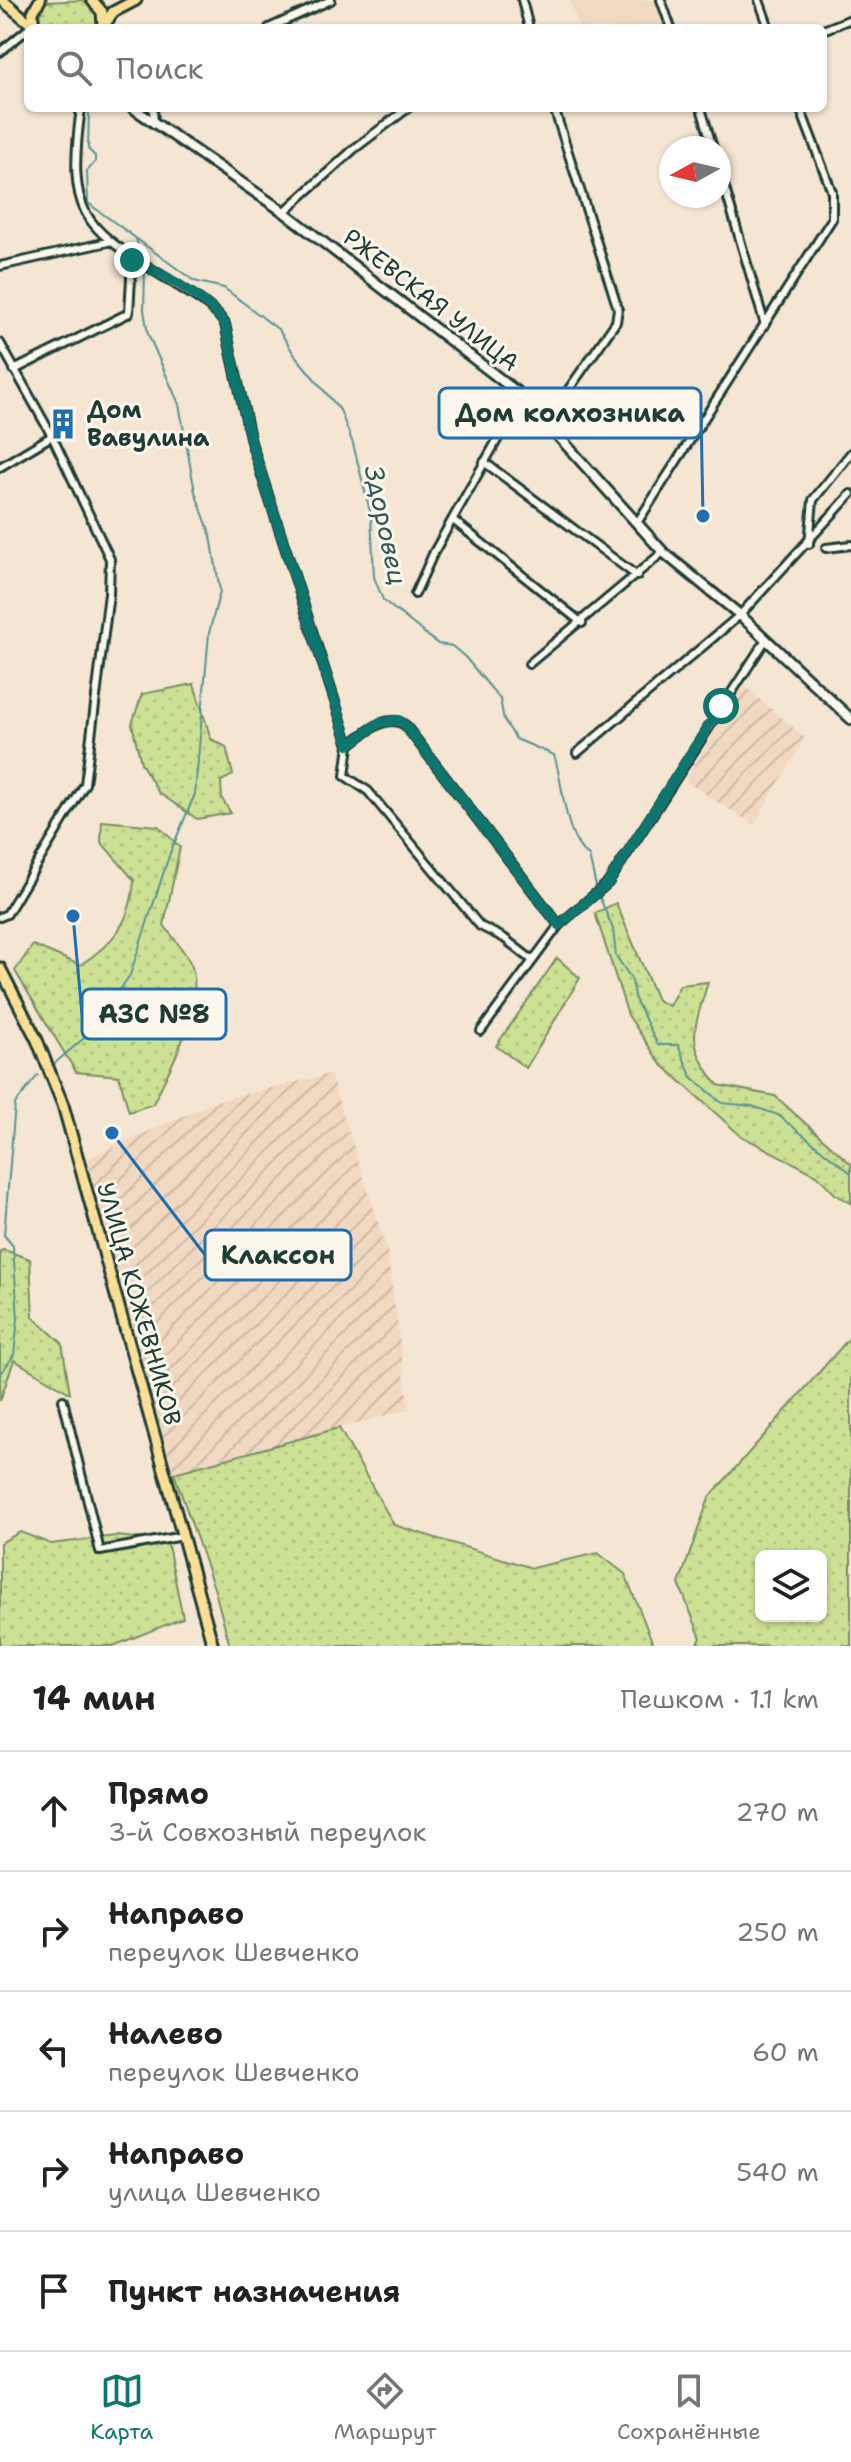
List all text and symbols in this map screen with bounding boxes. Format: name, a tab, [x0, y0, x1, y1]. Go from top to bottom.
search box	[24, 24, 827, 112]
icon: search	[52, 46, 96, 90]
text: Поиск	[116, 48, 204, 89]
north arrow	[659, 136, 731, 208]
street label: РЖЕВСКАЯ УЛИЦА	[336, 221, 526, 379]
route end	[114, 242, 150, 278]
callout: Дом колхозника	[439, 388, 701, 438]
place label: Дом Вавулина	[87, 394, 210, 454]
text: Дом колхозника	[455, 395, 685, 430]
building icon: Дом Вавулина	[46, 407, 80, 441]
water label: Здоровец	[357, 462, 416, 588]
route start	[703, 688, 739, 724]
callout: АЗС №8	[82, 989, 226, 1039]
text: АЗС №8	[98, 996, 210, 1031]
street label: УЛИЦА КОЖЕВНИКОВ	[89, 1179, 189, 1429]
callout: Клаксон	[205, 1230, 351, 1280]
text: Клаксон	[221, 1237, 335, 1272]
map controls	[755, 1550, 827, 1622]
button: layers	[755, 1550, 827, 1622]
text: 14 мин	[32, 1675, 156, 1721]
text: Пешком · 1.1 km	[620, 1681, 819, 1716]
text: Прямо	[108, 1773, 209, 1814]
icon: ahead	[32, 1789, 76, 1833]
text: 270 m	[736, 1794, 819, 1829]
text: 3-й Совхозный переулок	[108, 1814, 426, 1849]
text: Направо	[108, 1893, 244, 1934]
icon: right	[32, 1909, 76, 1953]
text: 250 m	[736, 1914, 819, 1949]
text: переулок Шевченко	[108, 1934, 360, 1969]
text: Налево	[108, 2013, 223, 2054]
icon: left	[32, 2029, 76, 2073]
text: 60 m	[752, 2034, 819, 2069]
text: переулок Шевченко	[108, 2054, 360, 2089]
text: Направо	[108, 2133, 244, 2174]
icon: right	[32, 2149, 76, 2193]
text: 540 m	[736, 2154, 819, 2189]
text: улица Шевченко	[108, 2174, 321, 2209]
icon: arrive	[32, 2269, 76, 2313]
text: Пункт назначения	[108, 2271, 400, 2312]
tab: Карта	[90, 2369, 153, 2446]
tab: Маршрут	[334, 2369, 436, 2446]
tab: Сохранённые	[617, 2369, 761, 2446]

